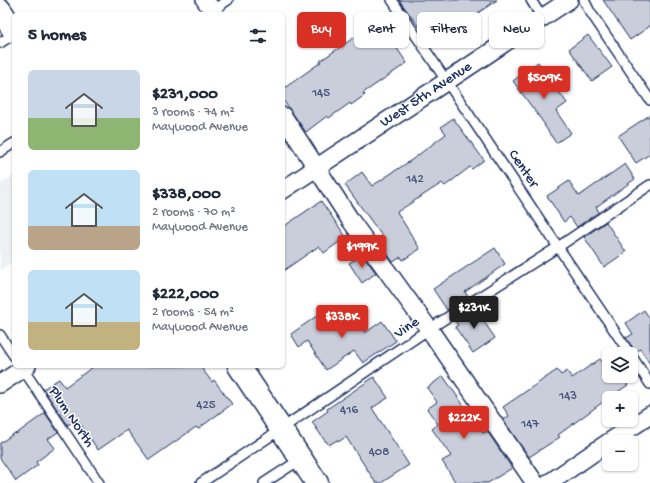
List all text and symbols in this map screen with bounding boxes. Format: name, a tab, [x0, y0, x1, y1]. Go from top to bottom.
chip: Buy	[297, 12, 346, 48]
chip: Rent	[354, 12, 409, 48]
chip: Filters	[417, 12, 481, 48]
chip: New	[489, 12, 544, 48]
icon: filters	[247, 25, 269, 47]
text: 5 homes	[28, 26, 86, 46]
street label: West 5th Avenue	[377, 58, 476, 132]
pin: $509K	[516, 66, 572, 100]
text: $509K	[527, 71, 561, 86]
text: $231,000	[152, 85, 218, 105]
icon: home	[60, 86, 108, 134]
house number: 145	[311, 86, 330, 101]
text: 3 rooms · 74 m²	[152, 105, 235, 120]
text: Maywood Avenue	[152, 120, 248, 135]
street label: Center	[504, 146, 543, 193]
house number: 142	[405, 172, 425, 187]
text: $338,000	[152, 185, 221, 205]
icon: home	[60, 186, 108, 234]
text: 2 rooms · 70 m²	[152, 205, 235, 220]
text: Maywood Avenue	[152, 220, 248, 235]
pin: $199K	[334, 235, 390, 269]
text: $199K	[346, 240, 378, 255]
text: $222,000	[152, 285, 219, 305]
icon: home	[60, 286, 108, 334]
pin: $231K	[446, 296, 502, 330]
text: $231K	[458, 301, 490, 316]
text: 2 rooms · 54 m²	[152, 305, 234, 320]
pin: $338K	[314, 305, 370, 339]
text: $338K	[325, 310, 359, 325]
street label: Vine	[390, 313, 423, 343]
text: Maywood Avenue	[152, 320, 248, 335]
map controls	[602, 347, 638, 471]
button: layers	[602, 347, 638, 383]
street label: Plum North	[43, 382, 98, 451]
house number: 143	[558, 389, 577, 404]
button: +	[602, 391, 638, 427]
house number: 425	[196, 398, 216, 413]
house number: 416	[340, 403, 358, 418]
pin: $222K	[436, 406, 492, 440]
text: $222K	[448, 411, 480, 426]
house number: 147	[520, 417, 540, 432]
button: −	[602, 435, 638, 471]
house number: 408	[369, 445, 389, 460]

